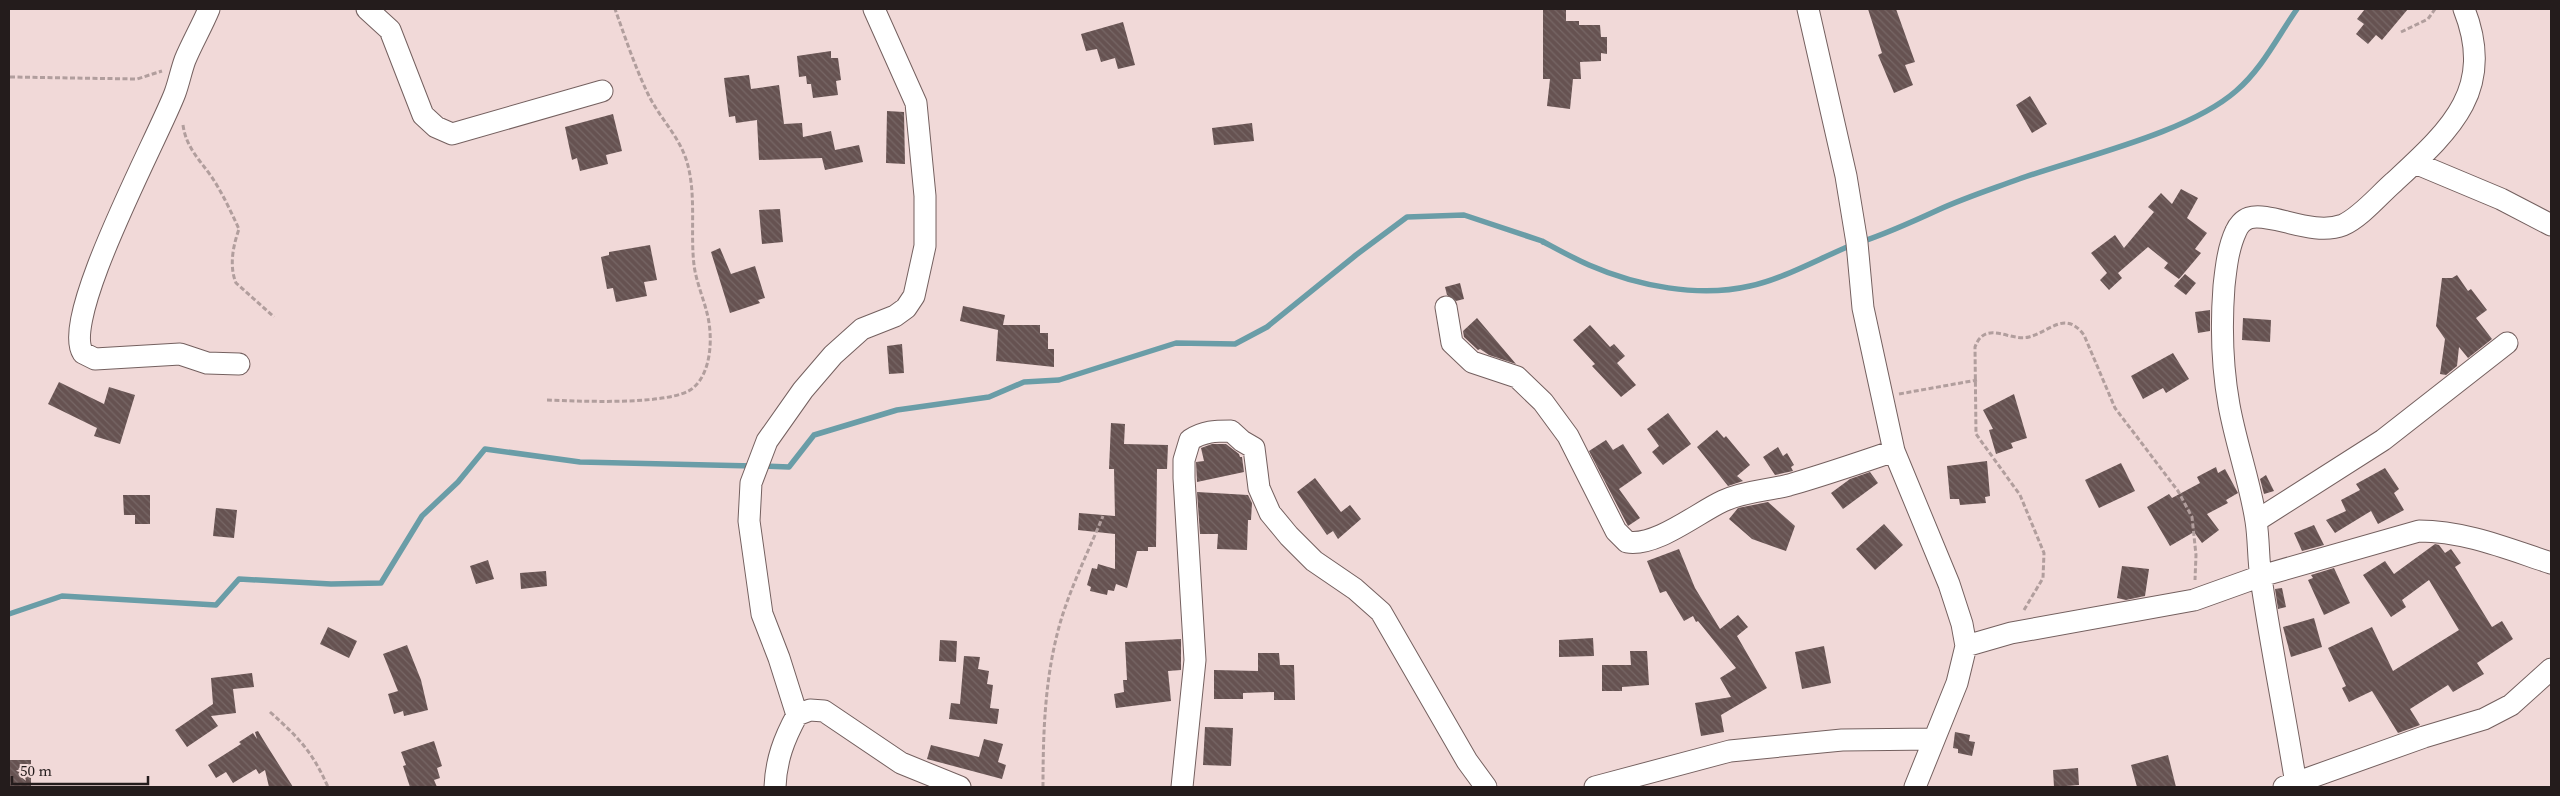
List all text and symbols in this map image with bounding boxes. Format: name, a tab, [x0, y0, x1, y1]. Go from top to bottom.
scale bar	[12, 754, 149, 786]
text: 50 m	[20, 760, 52, 781]

